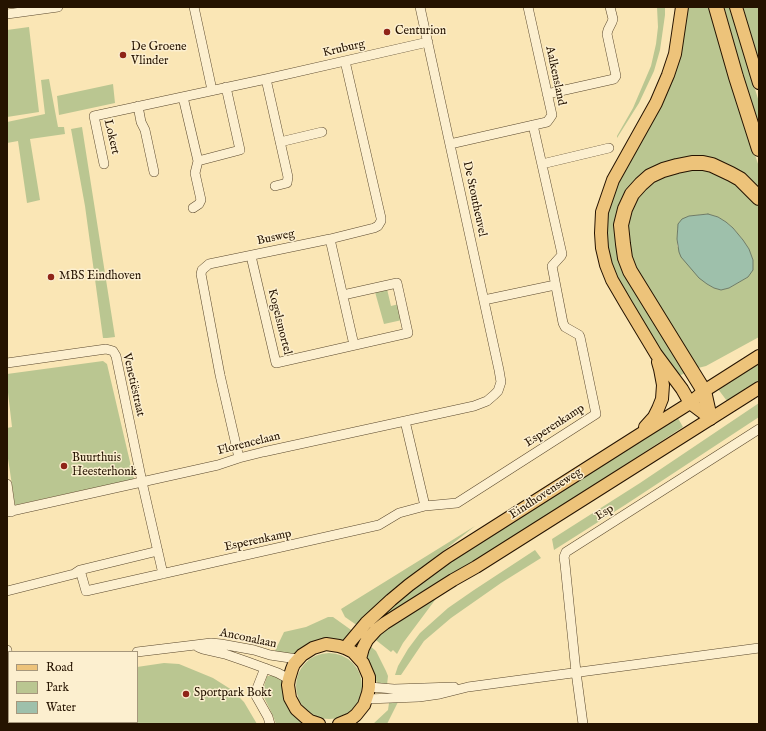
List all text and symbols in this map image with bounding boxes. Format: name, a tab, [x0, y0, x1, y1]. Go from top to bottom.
place label: Centurion	[395, 25, 446, 39]
marker: Centurion	[382, 27, 392, 37]
street label: Kruburg	[322, 37, 366, 61]
place label: De Groene Vlinder	[131, 41, 187, 69]
street label: Aalkensland	[542, 45, 568, 107]
marker: De Groene Vlinder	[118, 50, 128, 60]
street label: Lokert	[100, 118, 122, 156]
street label: De Stoutheuvel	[459, 160, 489, 238]
street label: Busweg	[256, 227, 296, 249]
place label: MBS Eindhoven	[59, 270, 141, 284]
marker: MBS Eindhoven	[46, 272, 56, 282]
street label: Kogelsmortel	[264, 287, 294, 357]
street label: Venetiëstraat	[119, 352, 147, 418]
street label: Esperenkamp	[522, 401, 588, 451]
street label: Florencelaan	[216, 429, 282, 459]
place label: Buurthuis Heesterhonk	[72, 452, 137, 480]
marker: Buurthuis Heesterhonk	[59, 461, 69, 471]
street label: Eindhovenseweg	[507, 465, 585, 523]
street label: Esp	[593, 502, 617, 524]
street label: Esperenkamp	[223, 527, 293, 555]
street label: Anconalaan	[218, 626, 278, 652]
legend	[8, 651, 138, 723]
text: Road	[46, 660, 73, 675]
text: Park	[46, 680, 69, 695]
place label: Sportpark Bokt	[194, 687, 272, 701]
marker: Sportpark Bokt	[181, 689, 191, 699]
text: Water	[46, 700, 76, 715]

